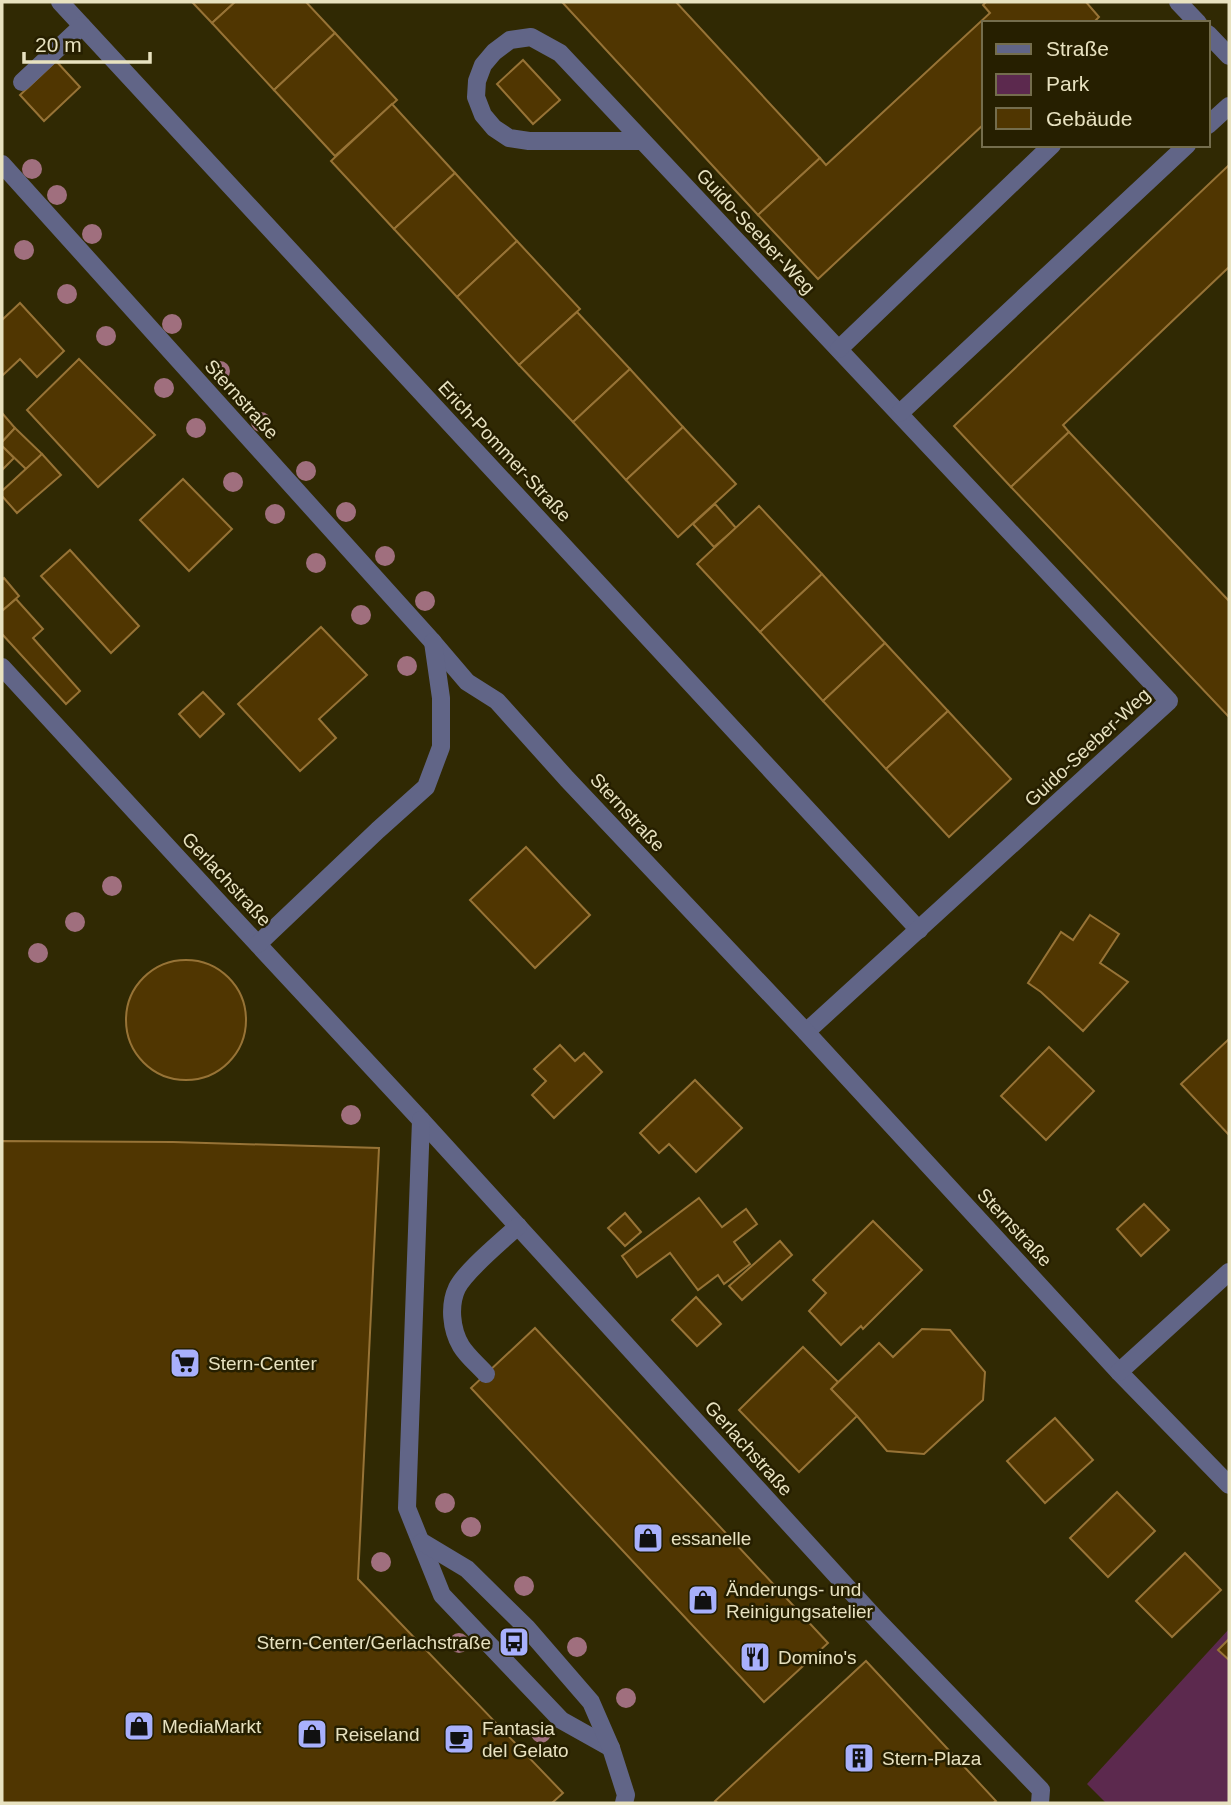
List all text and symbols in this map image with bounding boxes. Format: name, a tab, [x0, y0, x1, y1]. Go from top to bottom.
scale bar	[24, 21, 150, 65]
legend	[982, 21, 1210, 147]
text: 20 m	[35, 33, 82, 56]
text: Straße	[1046, 37, 1109, 60]
text: Park	[1046, 72, 1090, 95]
text: Gebäude	[1046, 107, 1132, 130]
street label: Guido-Seeber-Weg	[692, 164, 819, 298]
street label: Sternstraße	[201, 355, 283, 443]
street label: Erich-Pommer-Straße	[434, 377, 575, 526]
street label: Guido-Seeber-Weg	[1020, 684, 1154, 811]
street label: Sternstraße	[586, 769, 669, 856]
street label: Gerlachstraße	[178, 828, 275, 931]
street label: Sternstraße	[973, 1184, 1056, 1271]
supermarket icon: Stern-Center	[168, 1346, 202, 1380]
place label: Stern-Center	[208, 1353, 317, 1374]
street label: Gerlachstraße	[701, 1397, 797, 1500]
shop icon: essanelle	[631, 1521, 665, 1555]
place label: essanelle	[671, 1528, 751, 1549]
place label: Änderungs- und Reinigungsatelier	[726, 1579, 873, 1622]
shop icon: Änderungs- und Reinigungsatelier	[686, 1583, 720, 1617]
bus stop icon: Stern-Center/Gerlachstraße	[497, 1625, 531, 1659]
place label: Stern-Center/Gerlachstraße	[257, 1632, 491, 1653]
restaurant icon: Domino's	[738, 1640, 772, 1674]
place label: Domino's	[778, 1647, 857, 1668]
shop icon: MediaMarkt	[122, 1709, 156, 1743]
place label: MediaMarkt	[162, 1716, 262, 1737]
shop icon: Reiseland	[295, 1717, 329, 1751]
place label: Fantasia del Gelato	[482, 1718, 569, 1761]
cafe icon: Fantasia del Gelato	[442, 1722, 476, 1756]
place label: Reiseland	[335, 1724, 420, 1745]
building icon: Stern-Plaza	[842, 1741, 876, 1775]
place label: Stern-Plaza	[882, 1748, 982, 1769]

